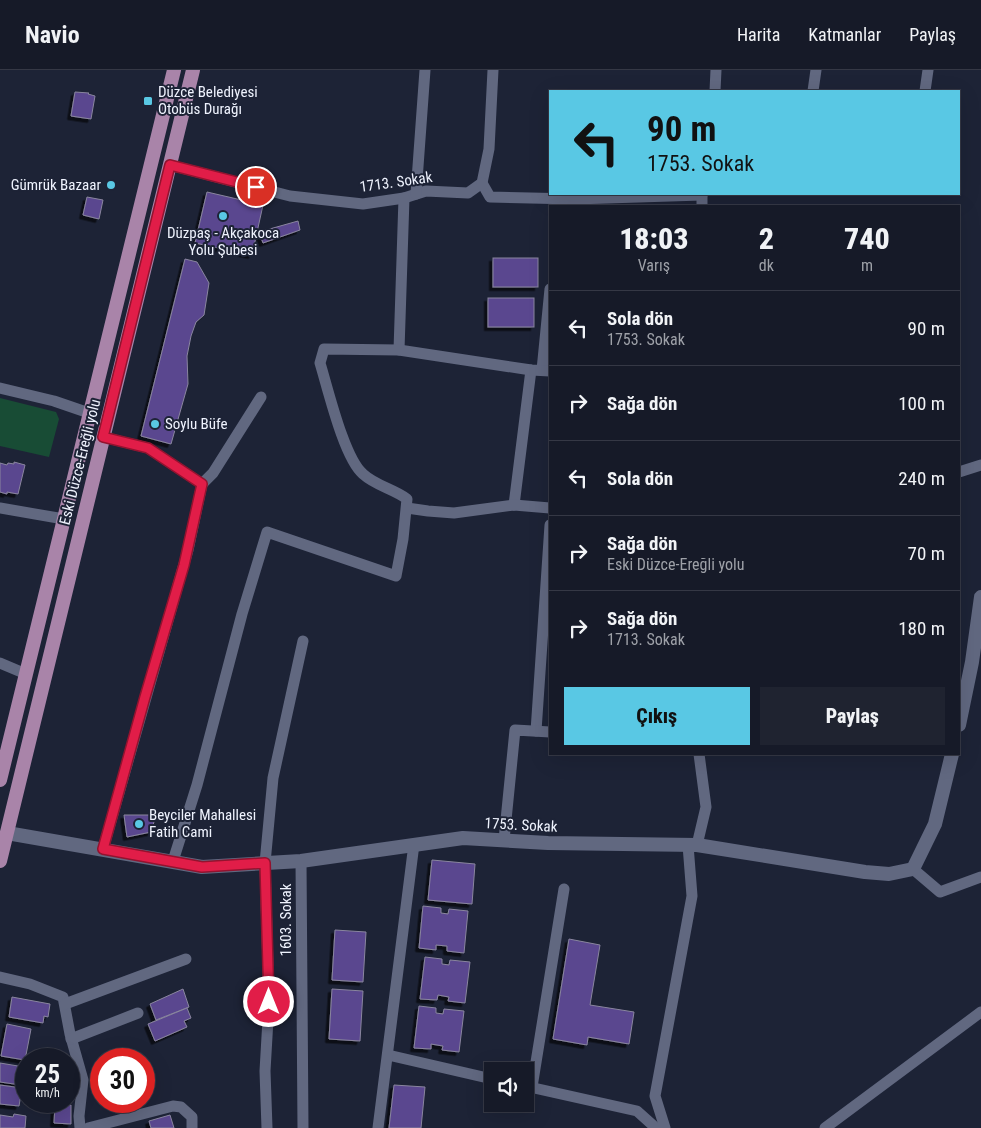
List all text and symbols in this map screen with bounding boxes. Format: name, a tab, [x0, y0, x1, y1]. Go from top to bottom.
text: Navio	[25, 21, 80, 49]
text: Harita	[737, 24, 780, 45]
text: Katmanlar	[808, 24, 881, 45]
text: Paylaş	[909, 24, 956, 45]
place label: Düzce Belediyesi Otobüs Durağı	[158, 83, 258, 118]
marker: Düzce Belediyesi Otobüs Durağı	[142, 95, 154, 107]
text: 90 m	[647, 109, 716, 150]
icon: left	[564, 110, 629, 175]
text: 1753. Sokak	[647, 151, 754, 176]
pin	[235, 166, 277, 208]
street label: 1713. Sokak	[359, 168, 434, 196]
icon: arrive	[242, 173, 270, 201]
place label: Gümrük Bazaar	[11, 176, 101, 194]
marker: Gümrük Bazaar	[105, 179, 117, 191]
marker: Düzpaş - Akçakoca Yolu Şubesi	[217, 210, 229, 222]
text: 18:03	[619, 221, 689, 256]
text: 2	[759, 221, 774, 256]
text: 740	[844, 221, 890, 256]
place label: Düzpaş - Akçakoca Yolu Şubesi	[167, 224, 279, 259]
text: Varış	[638, 256, 670, 275]
text: dk	[759, 256, 774, 275]
text: m	[861, 256, 873, 275]
text: Sola dön	[607, 307, 673, 330]
icon: left	[564, 314, 592, 342]
text: 90 m	[908, 317, 945, 340]
text: 1753. Sokak	[607, 330, 685, 349]
icon: right	[564, 389, 592, 417]
text: Sağa dön	[607, 392, 677, 415]
text: 100 m	[898, 392, 945, 415]
street label: Eski Düzce-Ereğli yolu	[56, 397, 104, 527]
place label: Soylu Büfe	[165, 415, 228, 433]
marker: Soylu Büfe	[149, 418, 161, 430]
icon: left	[564, 464, 592, 492]
text: Sola dön	[607, 467, 673, 490]
text: 240 m	[898, 467, 945, 490]
text: Sağa dön	[607, 532, 677, 555]
icon: right	[564, 539, 592, 567]
text: 70 m	[908, 542, 945, 565]
text: Eski Düzce-Ereğli yolu	[607, 555, 745, 574]
text: Sağa dön	[607, 607, 677, 630]
icon: right	[564, 614, 592, 642]
text: 180 m	[898, 617, 945, 640]
text: 1713. Sokak	[607, 630, 685, 649]
button: Çıkış	[564, 687, 750, 745]
button: Paylaş	[760, 687, 945, 745]
place label: Beyciler Mahallesi Fatih Cami	[149, 806, 256, 841]
street label: 1753. Sokak	[484, 814, 558, 836]
marker: Beyciler Mahallesi Fatih Cami	[133, 818, 145, 830]
street label: 1603. Sokak	[277, 883, 295, 957]
position arrow	[242, 975, 294, 1027]
speed limit sign: 30	[90, 1048, 155, 1113]
text: 25	[35, 1060, 60, 1089]
map controls	[484, 1062, 534, 1112]
button: sound	[484, 1062, 534, 1112]
text: km/h	[35, 1086, 60, 1100]

